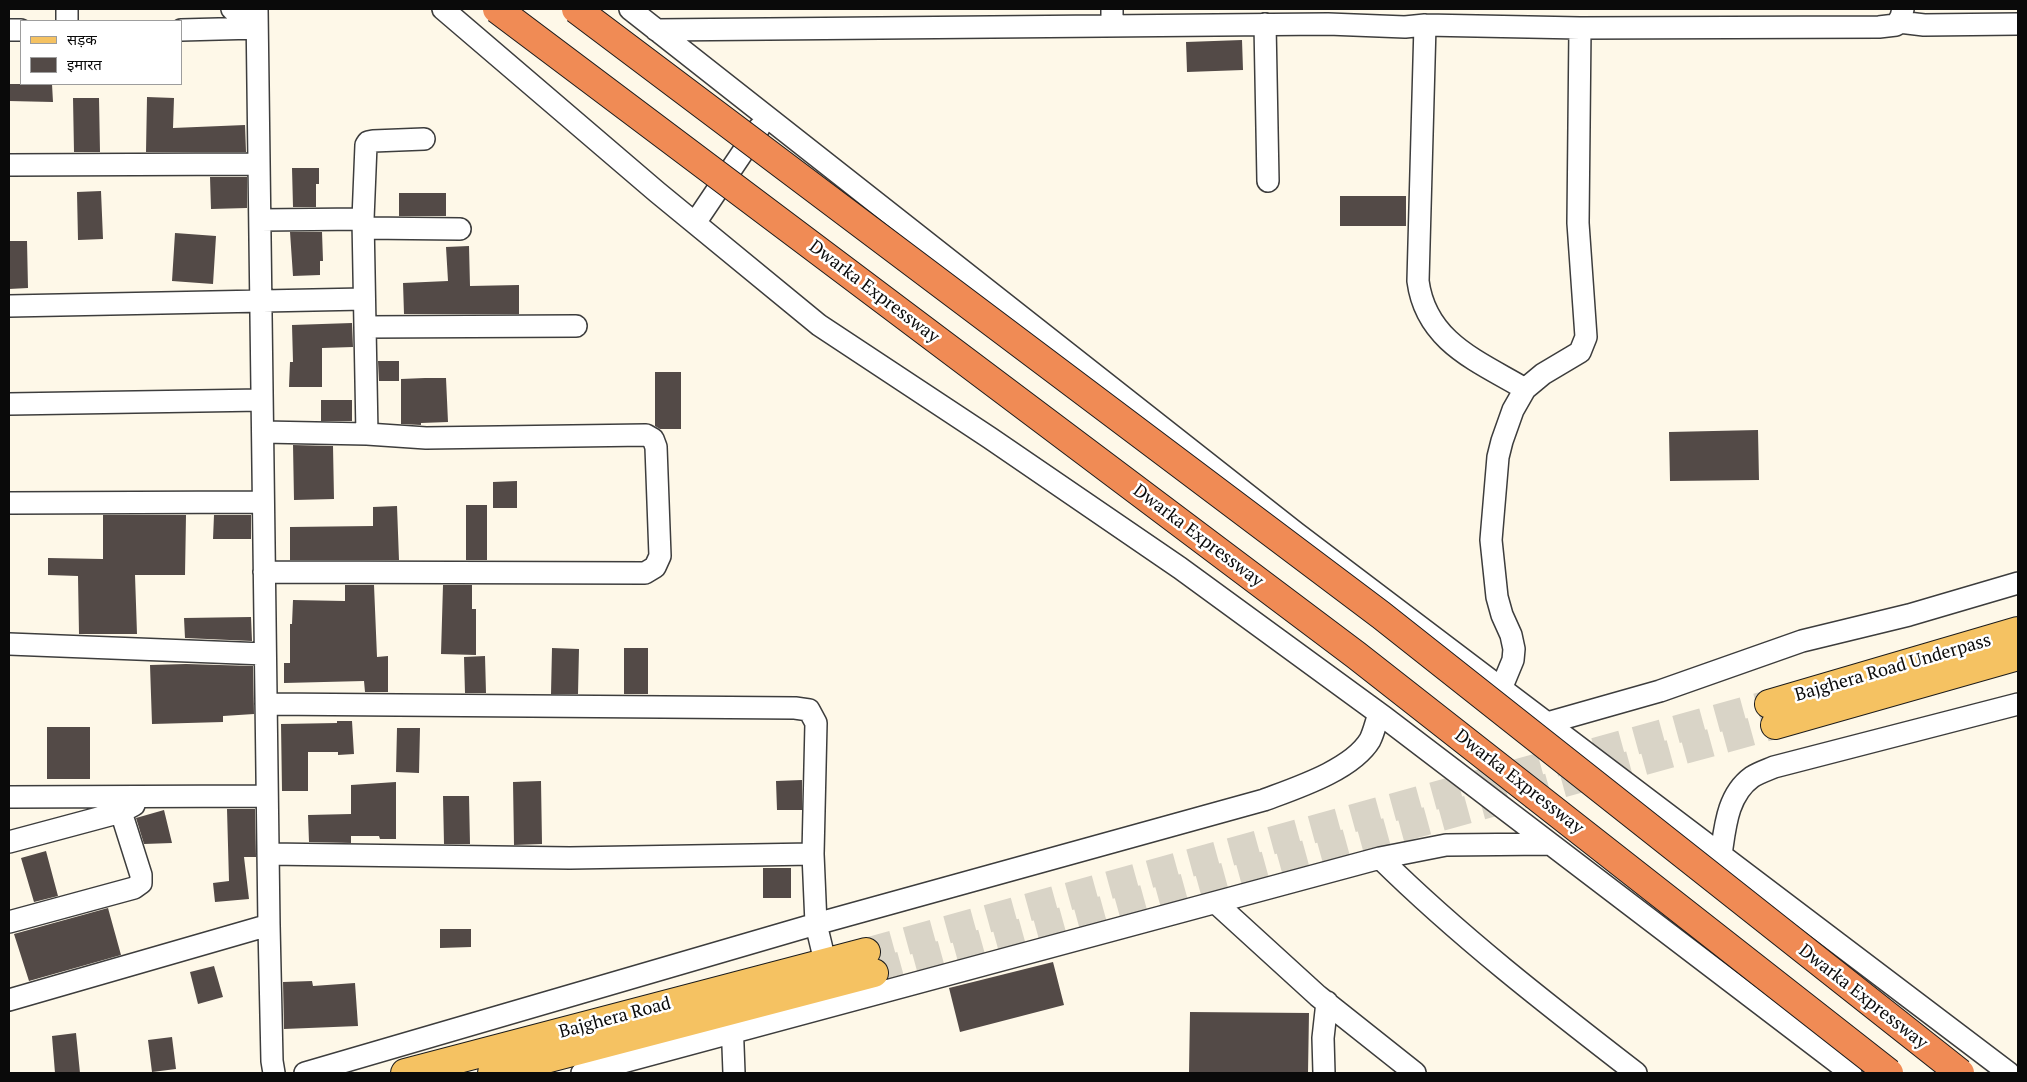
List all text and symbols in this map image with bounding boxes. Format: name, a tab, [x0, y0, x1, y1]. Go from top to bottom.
legend	[20, 20, 182, 85]
text: सड़क	[67, 29, 97, 49]
text: इमारत	[67, 54, 102, 74]
street label: Dwarka Expressway	[805, 236, 943, 348]
street label: Dwarka Expressway	[1129, 480, 1267, 592]
street label: Bajghera Road Underpass	[1792, 630, 1994, 706]
street label: Dwarka Expressway	[1450, 725, 1588, 839]
street label: Dwarka Expressway	[1794, 940, 1932, 1054]
street label: Bajghera Road	[557, 993, 673, 1043]

